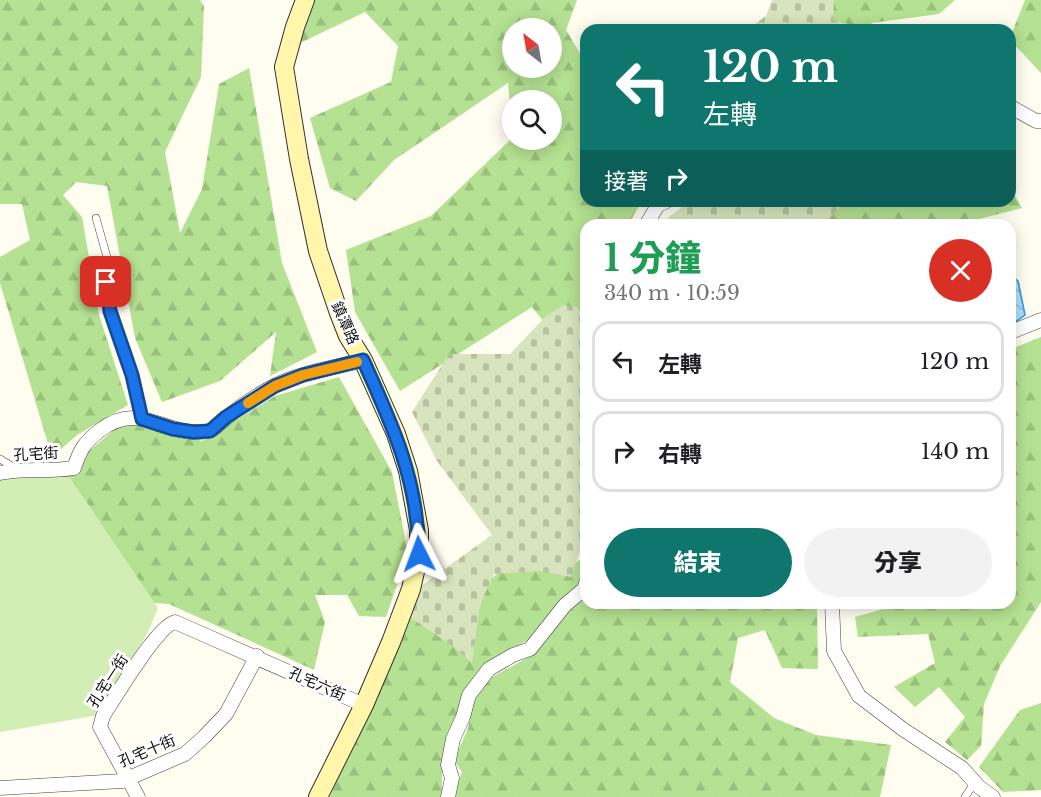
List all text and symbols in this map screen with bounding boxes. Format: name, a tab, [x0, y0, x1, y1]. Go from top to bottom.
north arrow	[502, 18, 562, 78]
map controls	[502, 18, 562, 150]
text: 120 m	[703, 41, 838, 93]
icon: left	[604, 48, 682, 126]
button: search	[502, 90, 562, 150]
text: 左轉	[703, 98, 757, 131]
icon: right	[660, 162, 693, 195]
text: 接著	[604, 168, 648, 195]
text: 1 分鐘	[604, 236, 701, 281]
button: close	[929, 239, 992, 302]
pin	[80, 256, 131, 307]
icon: arrive	[89, 265, 122, 298]
text: 340 m · 10:59	[604, 281, 740, 305]
street label: 鎮潭路	[328, 298, 363, 347]
icon: left	[607, 345, 640, 378]
text: 120 m	[920, 348, 989, 375]
text: 左轉	[658, 351, 702, 378]
icon: right	[607, 435, 640, 468]
text: 140 m	[921, 438, 989, 465]
text: 右轉	[658, 441, 702, 468]
street label: 孔宅街	[13, 443, 59, 464]
position arrow	[387, 522, 451, 586]
button: 結束	[604, 528, 792, 597]
button: 分享	[804, 528, 992, 597]
street label: 孔宅一街	[83, 650, 132, 711]
street label: 孔宅六街	[286, 663, 348, 704]
street label: 孔宅十街	[115, 730, 178, 771]

